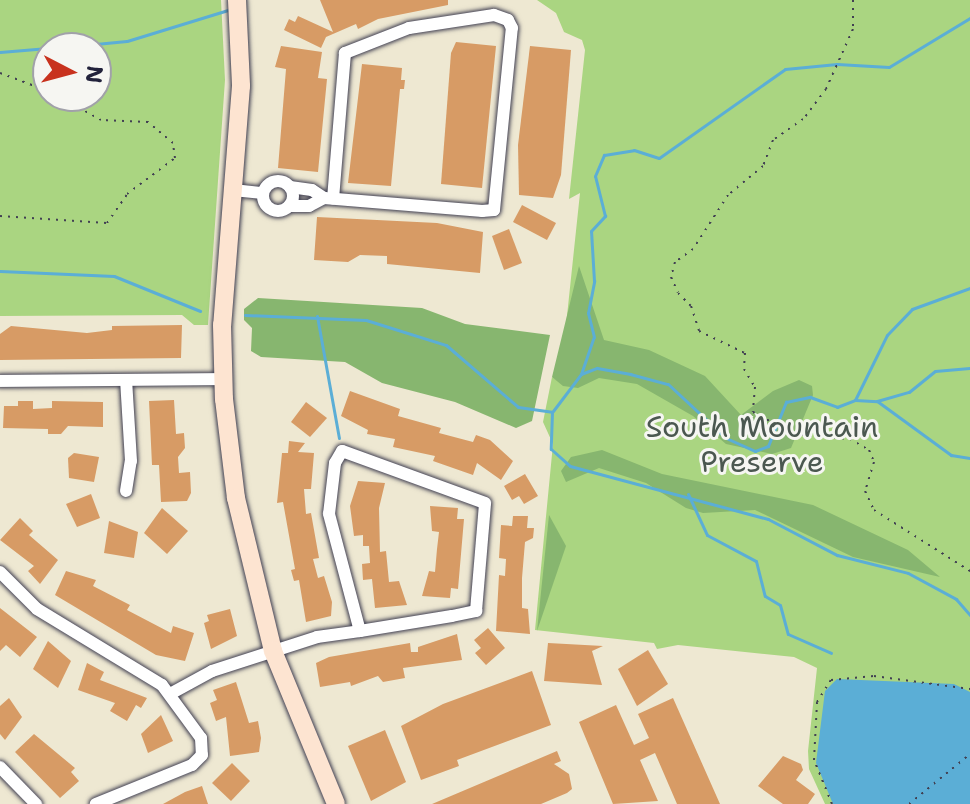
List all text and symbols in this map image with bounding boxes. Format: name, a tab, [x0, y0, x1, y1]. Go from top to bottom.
north arrow	[32, 32, 112, 112]
text: N	[79, 64, 110, 85]
park label: South Mountain Preserve	[646, 409, 878, 480]

